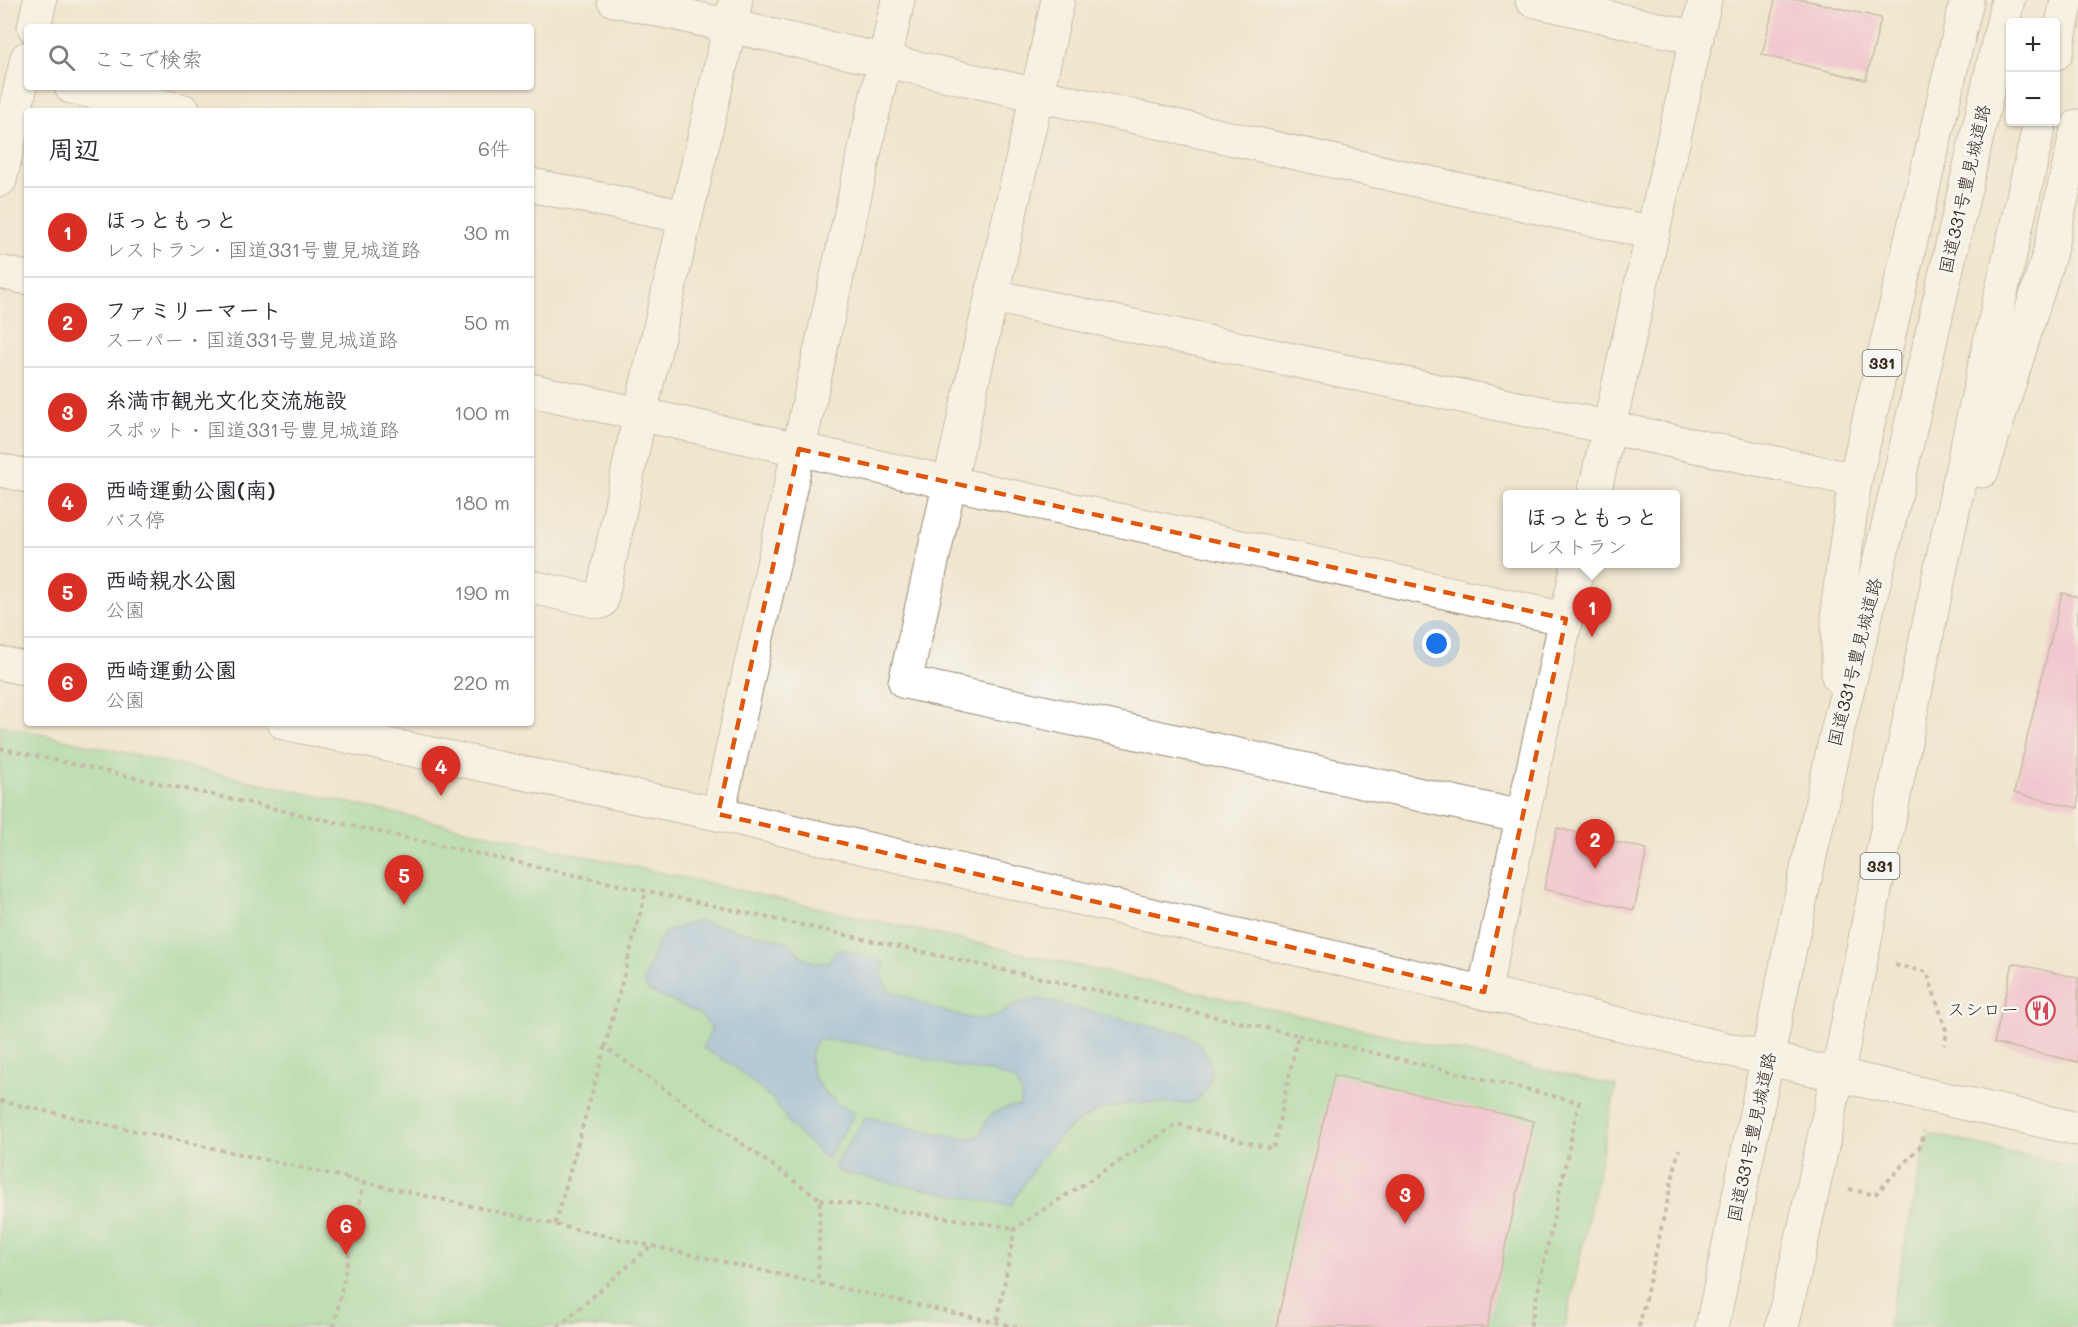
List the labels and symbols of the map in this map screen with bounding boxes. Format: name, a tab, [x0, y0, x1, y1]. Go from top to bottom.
street label: 国道331号豊見城道路	[1933, 102, 1995, 276]
road number: 331	[1862, 350, 1902, 376]
street label: 国道331号豊見城道路	[1821, 575, 1887, 749]
pin: 1	[1572, 588, 1612, 637]
your location	[1422, 629, 1451, 658]
pin: 4	[422, 746, 460, 796]
pin: 2	[1576, 820, 1614, 869]
road number: 331	[1860, 853, 1900, 879]
pin: 5	[384, 856, 424, 905]
restaurant icon: スシロー	[2024, 994, 2056, 1026]
place label: スシロー	[1947, 997, 2019, 1021]
street label: 国道331号豊見城道路	[1721, 1050, 1781, 1224]
pin: 3	[1386, 1174, 1424, 1224]
pin: 6	[326, 1206, 366, 1255]

